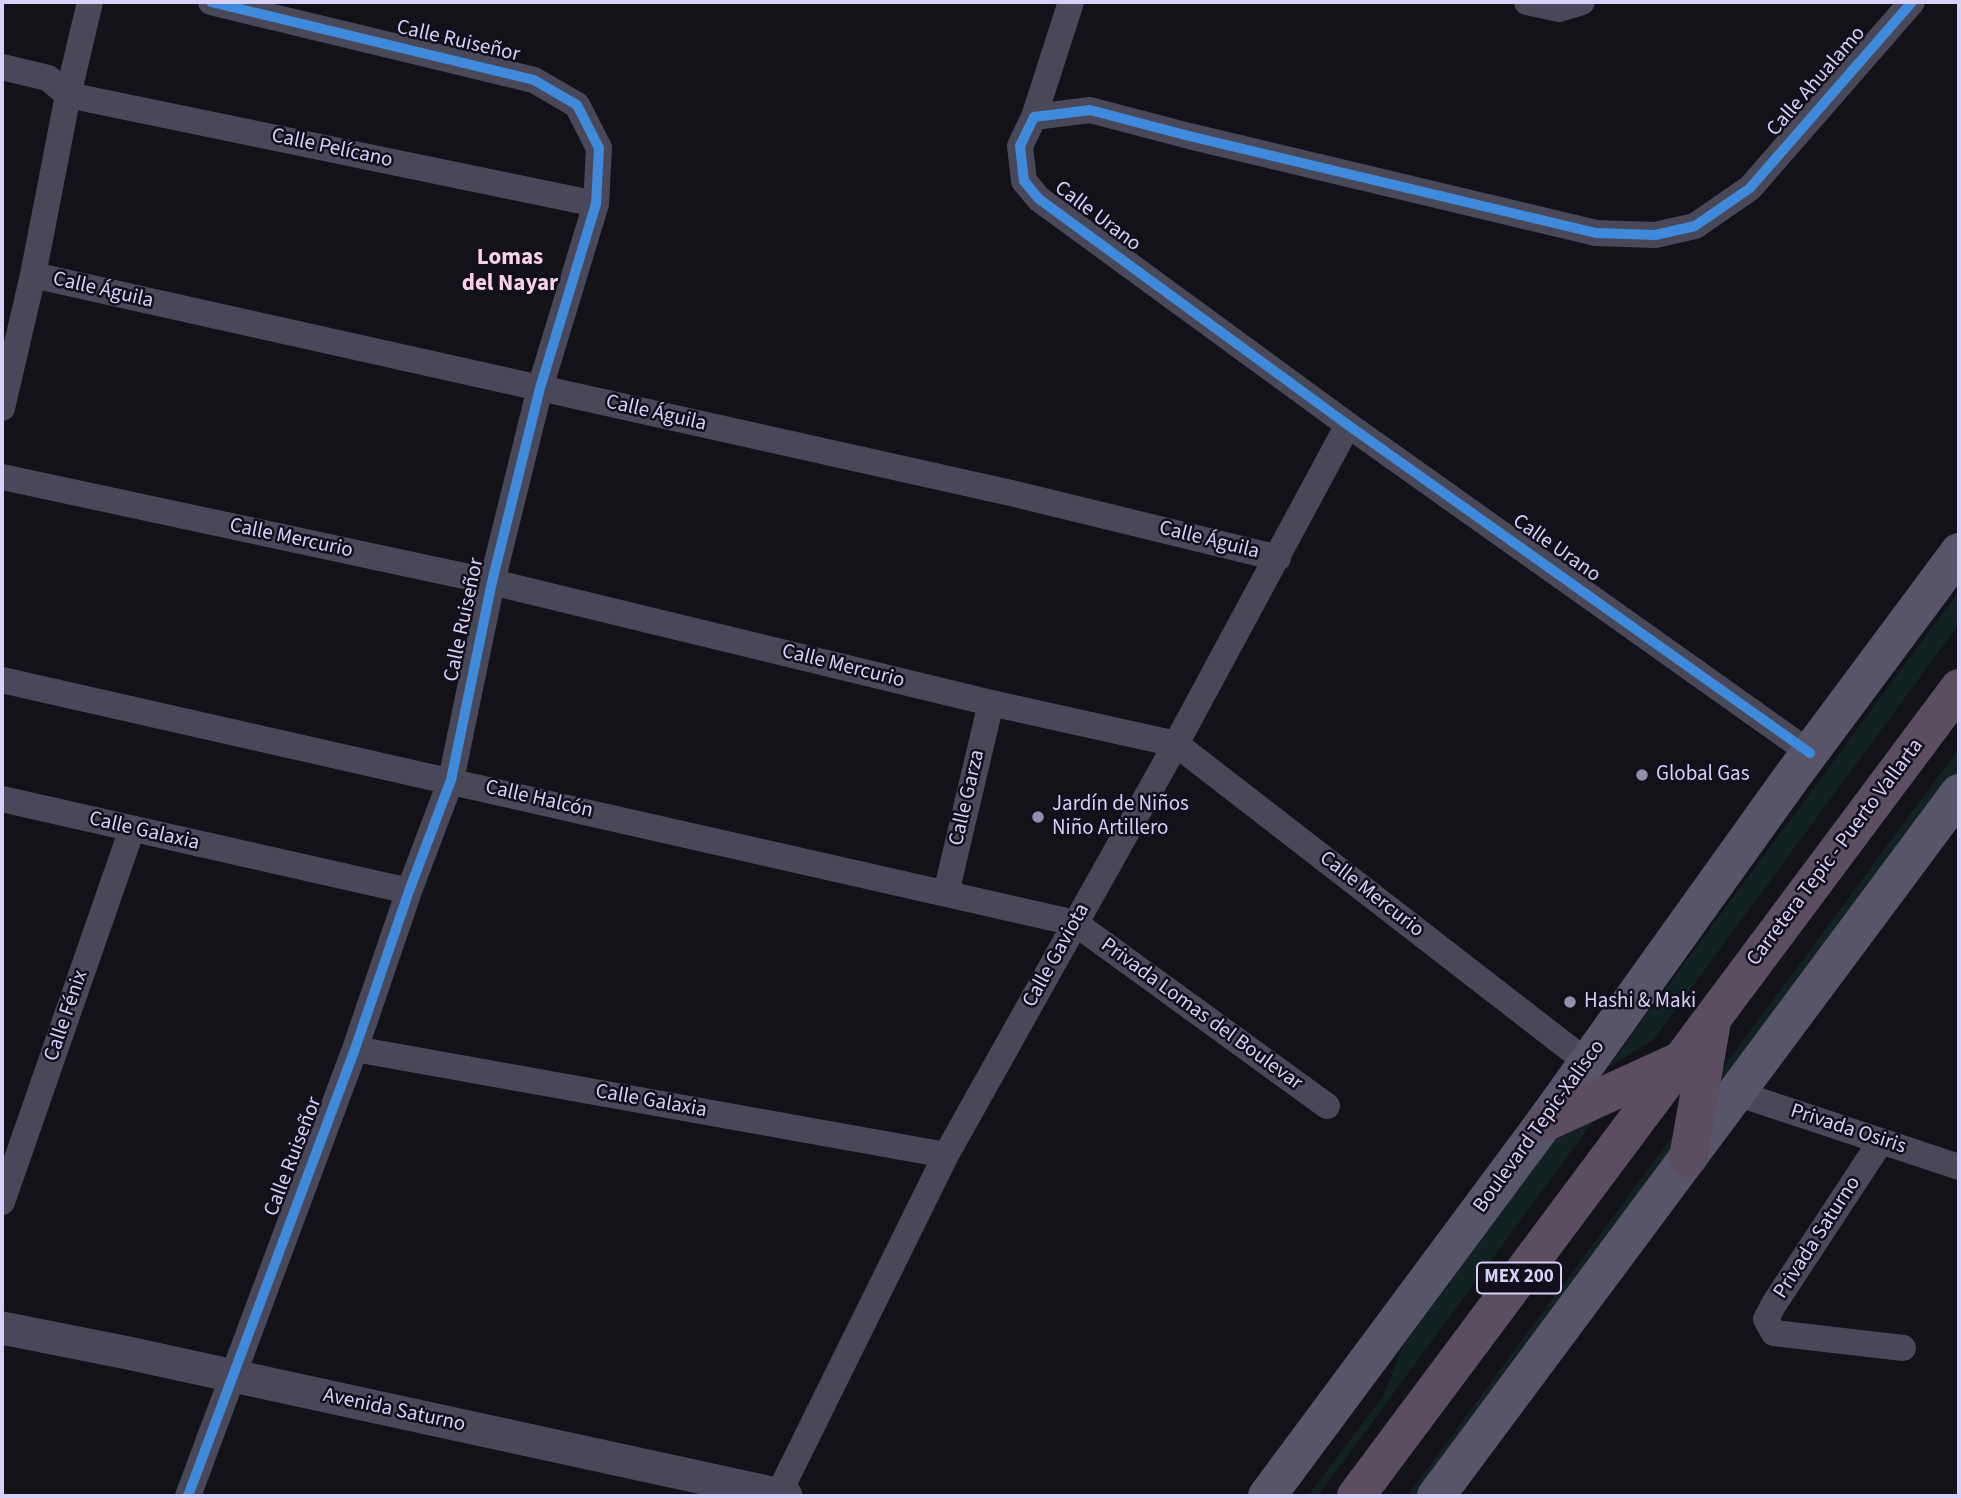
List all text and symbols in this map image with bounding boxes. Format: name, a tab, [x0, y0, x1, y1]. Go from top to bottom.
street label: Calle Ruiseñor	[394, 16, 522, 68]
street label: Calle Ahualamo	[1762, 22, 1872, 142]
street label: Calle Pelícano	[269, 124, 395, 174]
street label: Calle Urano	[1049, 176, 1145, 258]
district label: Lomas del Nayar	[462, 245, 558, 299]
street label: Calle Águila	[50, 267, 156, 315]
street label: Calle Águila	[603, 390, 709, 438]
street label: Calle Urano	[1507, 510, 1605, 588]
street label: Calle Mercurio	[227, 514, 355, 564]
street label: Calle Águila	[1156, 516, 1262, 566]
street label: Calle Ruiseñor	[440, 556, 490, 684]
street label: Calle Mercurio	[779, 640, 907, 694]
street label: Carretera Tepic - Puerto Vallarta	[1742, 735, 1930, 971]
street label: Calle Garza	[945, 748, 991, 848]
place label: Global Gas	[1656, 762, 1749, 788]
marker: Global Gas	[1634, 767, 1650, 783]
street label: Calle Halcón	[483, 775, 595, 825]
place label: Jardín de Niños Niño Artillero	[1052, 792, 1189, 842]
street label: Calle Galaxia	[86, 807, 202, 857]
marker: Jardín de Niños Niño Artillero	[1030, 809, 1046, 825]
street label: Calle Mercurio	[1314, 846, 1428, 944]
street label: Calle Gaviota	[1018, 900, 1096, 1012]
street label: Privada Lomas del Boulevar	[1095, 933, 1307, 1097]
street label: Calle Fénix	[40, 967, 94, 1065]
place label: Hashi & Maki	[1584, 989, 1696, 1015]
marker: Hashi & Maki	[1562, 994, 1578, 1010]
street label: Boulevard Tepic-Xalisco	[1469, 1036, 1611, 1218]
street label: Calle Galaxia	[593, 1080, 709, 1124]
street label: Calle Ruiseñor	[260, 1094, 328, 1220]
street label: Privada Osiris	[1787, 1099, 1909, 1161]
street label: Privada Saturno	[1769, 1172, 1867, 1304]
road number: MEX 200	[1477, 1262, 1561, 1294]
street label: Avenida Saturno	[321, 1384, 467, 1438]

